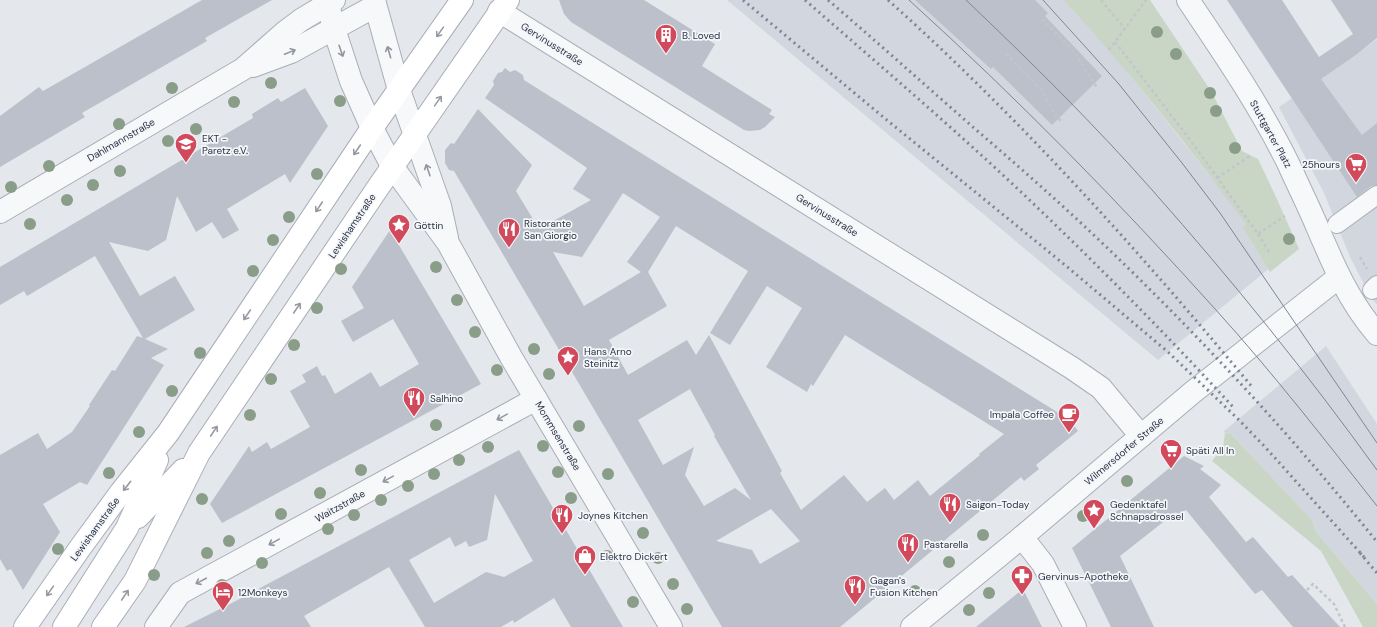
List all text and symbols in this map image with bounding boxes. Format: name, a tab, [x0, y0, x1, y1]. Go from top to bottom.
street label: Gervinusstraße	[518, 20, 586, 69]
building icon: B. Loved	[653, 22, 679, 55]
one-way arrow	[436, 26, 444, 37]
place label: B. Loved	[682, 29, 720, 42]
one-way arrow	[338, 44, 345, 57]
one-way arrow	[385, 46, 392, 59]
one-way arrow	[284, 48, 296, 56]
one-way arrow	[434, 96, 442, 107]
street label: Stuttgarter Platz	[1247, 98, 1295, 171]
street label: Dahlmannstraße	[85, 115, 157, 165]
school or university icon: EKT - Paretz e.V.	[173, 131, 199, 164]
place label: EKT - Paretz e.V.	[202, 132, 248, 157]
one-way arrow	[353, 144, 361, 156]
supermarket icon: 25hours	[1343, 151, 1369, 184]
place label: 25hours	[1302, 158, 1340, 171]
one-way arrow	[423, 164, 431, 176]
street label: Lewishamstraße	[325, 191, 379, 261]
street label: Gervinusstraße	[793, 191, 861, 240]
one-way arrow	[315, 201, 323, 213]
place icon: Göttin	[386, 212, 412, 245]
restaurant icon: Ristorante San Giorgio	[496, 216, 522, 249]
place label: Ristorante San Giorgio	[524, 217, 577, 242]
place label: Göttin	[414, 219, 444, 232]
one-way arrow	[293, 303, 301, 314]
one-way arrow	[243, 309, 251, 320]
place icon: Hans Arno Steinitz	[555, 344, 581, 377]
place label: Hans Arno Steinitz	[584, 345, 632, 370]
restaurant icon: Salhino	[401, 385, 427, 418]
place label: Salhino	[430, 392, 463, 405]
street label: Mommsenstraße	[532, 399, 584, 473]
cafe icon: Impala Coffee	[1056, 401, 1082, 434]
place label: Impala Coffee	[990, 408, 1054, 421]
one-way arrow	[496, 414, 508, 422]
street label: Wilmersdorfer Straße	[1082, 414, 1167, 488]
one-way arrow	[210, 425, 218, 436]
supermarket icon: Späti All In	[1158, 437, 1184, 470]
place label: Späti All In	[1186, 444, 1234, 457]
one-way arrow	[382, 476, 394, 484]
one-way arrow	[122, 480, 131, 491]
street label: Waitzstraße	[313, 487, 368, 525]
restaurant icon: Saigon-Today	[937, 491, 963, 524]
street label: Lewishamstraße	[67, 494, 123, 563]
place icon: Gedenktafel Schnapsdrossel	[1081, 497, 1107, 530]
place label: Saigon-Today	[966, 498, 1030, 511]
place label: Gedenktafel Schnapsdrossel	[1110, 498, 1183, 523]
restaurant icon: Joynes Kitchen	[549, 502, 575, 535]
place label: Joynes Kitchen	[578, 509, 648, 522]
restaurant icon: Pastarella	[895, 531, 921, 564]
one-way arrow	[268, 538, 280, 546]
place label: Pastarella	[924, 538, 968, 551]
shop icon: Elektro Dickert	[572, 543, 598, 576]
place label: Elektro Dickert	[600, 550, 668, 563]
pharmacy icon: Gervinus-Apotheke	[1009, 563, 1035, 596]
place label: Gervinus-Apotheke	[1038, 570, 1129, 583]
restaurant icon: Gagan's Fusion Kitchen	[842, 573, 868, 606]
place label: Gagan's Fusion Kitchen	[870, 574, 938, 599]
one-way arrow	[195, 578, 207, 586]
hotel icon: 12Monkeys	[210, 579, 236, 612]
one-way arrow	[46, 585, 54, 596]
place label: 12Monkeys	[238, 586, 287, 599]
one-way arrow	[121, 590, 129, 601]

